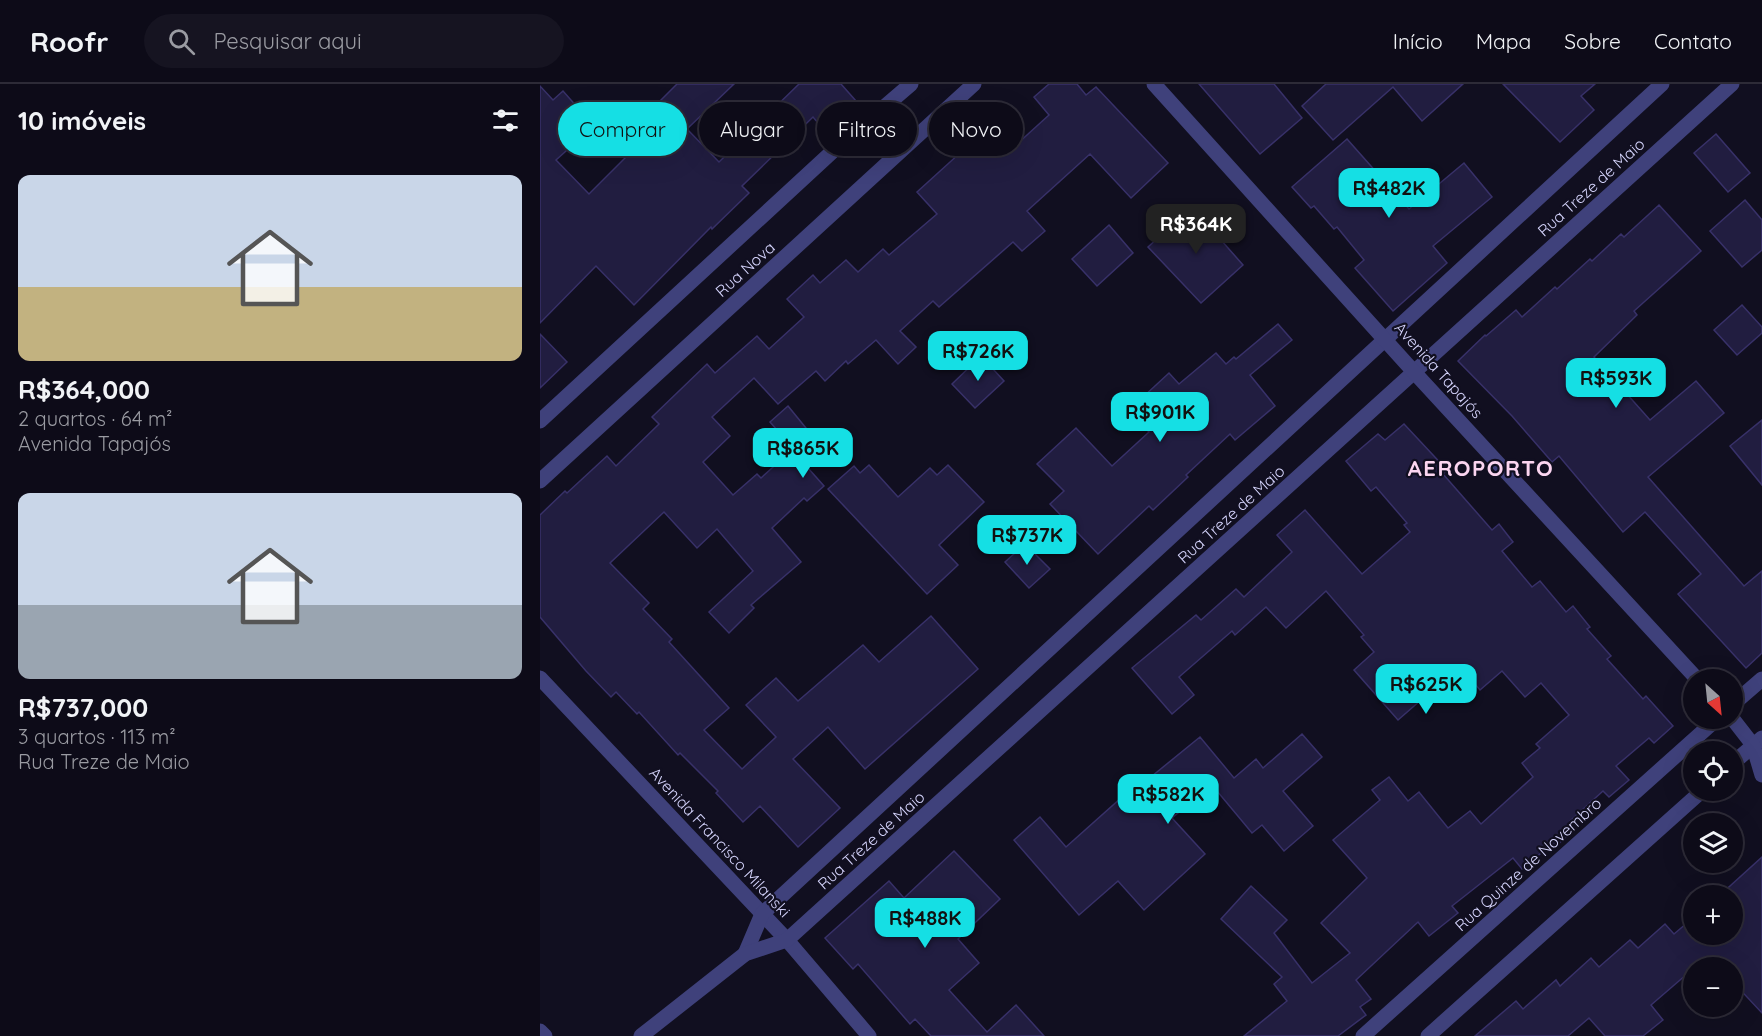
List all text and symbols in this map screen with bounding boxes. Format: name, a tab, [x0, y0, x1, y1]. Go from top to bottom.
search box	[144, 14, 564, 68]
text: Roofr	[30, 24, 108, 59]
icon: search	[165, 25, 198, 58]
text: Pesquisar aqui	[213, 27, 362, 55]
text: Início	[1393, 28, 1443, 54]
text: Mapa	[1476, 28, 1531, 54]
text: Sobre	[1564, 28, 1621, 54]
text: Contato	[1654, 28, 1732, 54]
chip: Comprar	[558, 102, 687, 156]
chip: Alugar	[699, 102, 805, 156]
chip: Filtros	[817, 102, 917, 156]
chip: Novo	[929, 102, 1023, 156]
text: 10 imóveis	[18, 104, 146, 137]
icon: filters	[489, 104, 522, 137]
street label: Rua Treze de Maio	[1533, 134, 1649, 240]
pin: R$482K	[1340, 168, 1438, 219]
text: R$482K	[1353, 175, 1425, 200]
pin: R$364K	[1147, 204, 1245, 255]
text: R$364K	[1160, 211, 1232, 236]
icon: home	[216, 214, 324, 322]
street label: Rua Nova	[711, 237, 779, 301]
street label: Avenida Tapajós	[1391, 318, 1487, 422]
pin: R$726K	[929, 331, 1027, 382]
text: R$726K	[942, 338, 1014, 363]
pin: R$593K	[1567, 358, 1665, 409]
text: R$593K	[1580, 365, 1652, 390]
text: R$364,000	[18, 373, 150, 406]
pin: R$901K	[1111, 392, 1209, 443]
text: R$901K	[1125, 399, 1195, 424]
text: 2 quartos · 64 m²	[18, 406, 172, 431]
pin: R$865K	[754, 428, 852, 479]
text: Avenida Tapajós	[18, 431, 171, 456]
text: R$865K	[767, 435, 839, 460]
district label: AEROPORTO	[1408, 454, 1554, 482]
street label: Rua Treze de Maio	[1173, 461, 1289, 567]
pin: R$737K	[978, 515, 1076, 566]
text: R$737K	[991, 522, 1063, 547]
icon: home	[216, 532, 324, 640]
pin: R$625K	[1377, 664, 1475, 715]
north arrow	[1683, 669, 1743, 729]
map controls	[1683, 669, 1743, 1017]
text: R$625K	[1390, 671, 1462, 696]
text: R$737,000	[18, 691, 148, 724]
text: 3 quartos · 113 m²	[18, 724, 176, 749]
button: locate	[1683, 741, 1743, 801]
text: Rua Treze de Maio	[18, 749, 190, 774]
street label: Avenida Francisco Milanski	[645, 763, 795, 921]
pin: R$582K	[1119, 774, 1217, 825]
text: R$582K	[1132, 781, 1204, 806]
street label: Rua Treze de Maio	[813, 787, 929, 893]
street label: Rua Quinze de Novembro	[1451, 793, 1605, 935]
button: layers	[1683, 813, 1743, 873]
button: +	[1683, 885, 1743, 945]
pin: R$488K	[876, 898, 974, 949]
text: R$488K	[889, 905, 961, 930]
button: −	[1683, 957, 1743, 1017]

